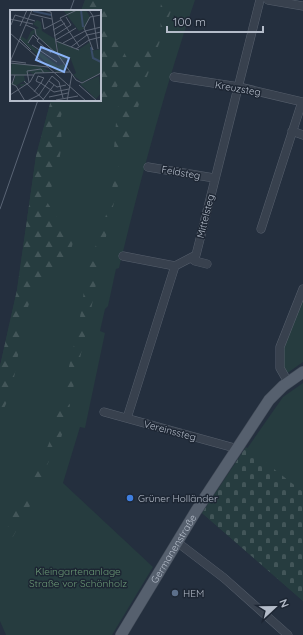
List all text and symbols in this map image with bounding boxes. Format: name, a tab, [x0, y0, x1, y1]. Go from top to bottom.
scale bar	[167, 8, 263, 34]
inset map	[10, 10, 101, 101]
text: 100 m	[173, 14, 206, 29]
street label: Kreuzsteg	[214, 78, 262, 99]
street label: Feldsteg	[160, 163, 201, 182]
street label: Mittelsteg	[194, 193, 217, 240]
street label: Vereinssteg	[142, 417, 198, 444]
place label: Grüner Holländer	[138, 492, 218, 505]
marker: Grüner Holländer	[125, 493, 135, 503]
street label: Germanenstraße	[148, 512, 200, 586]
park label: Kleingartenanlage Straße vor Schönholz	[29, 565, 127, 590]
place label: HEM	[183, 587, 204, 600]
north arrow	[255, 587, 295, 627]
marker: HEM	[170, 588, 180, 598]
text: N	[276, 597, 292, 610]

